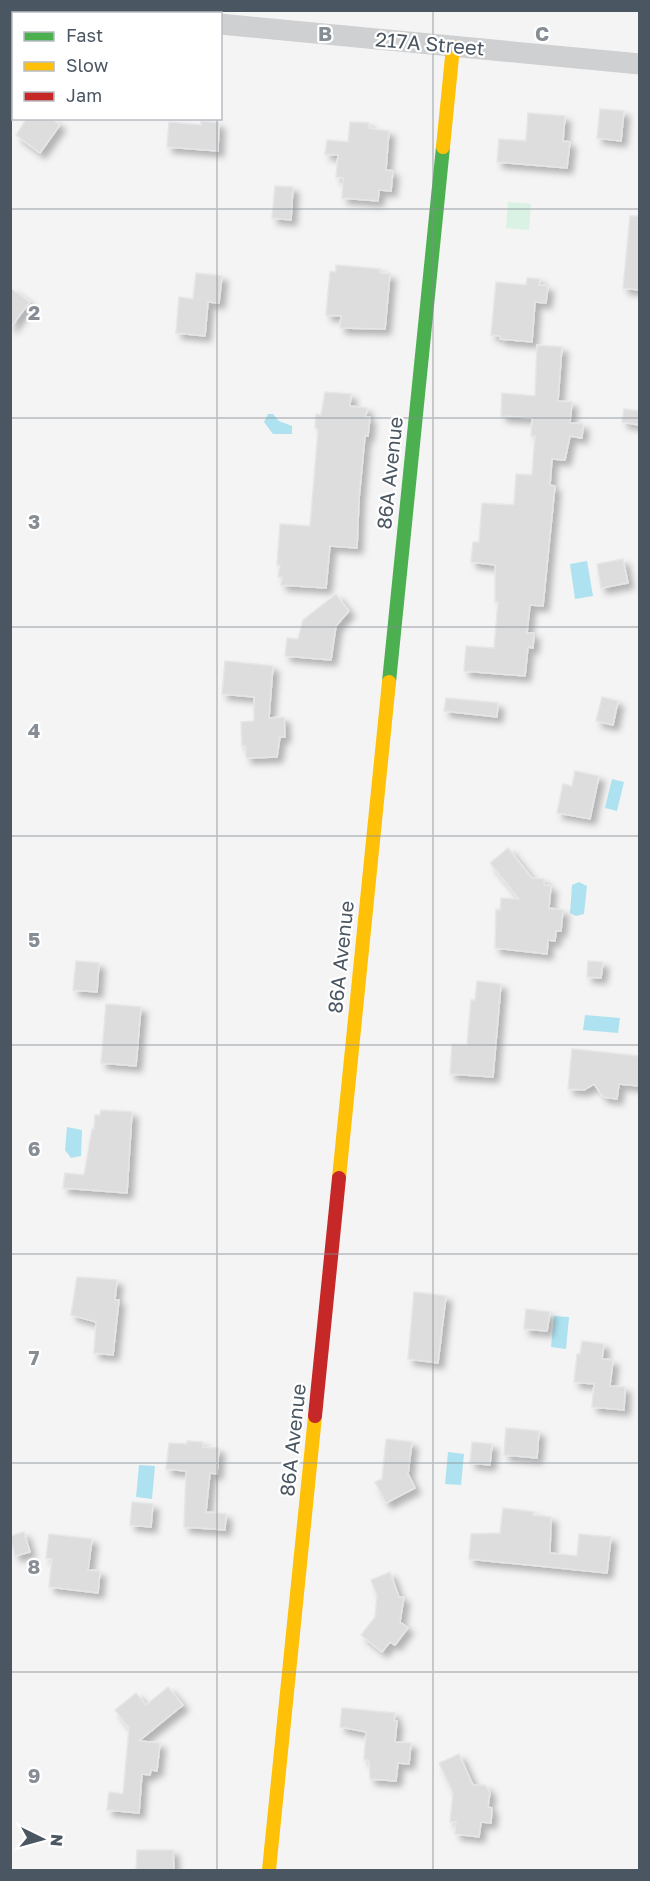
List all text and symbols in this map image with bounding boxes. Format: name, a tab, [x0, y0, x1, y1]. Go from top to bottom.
legend	[12, 12, 222, 120]
text: B	[318, 21, 332, 45]
text: C	[535, 21, 549, 45]
text: Fast	[66, 24, 103, 46]
street label: 217A Street	[374, 26, 486, 60]
text: Slow	[66, 54, 109, 76]
text: Jam	[66, 84, 102, 106]
text: 2	[28, 300, 40, 324]
street label: 86A Avenue	[371, 415, 407, 530]
text: 3	[28, 509, 40, 533]
text: 4	[28, 718, 40, 742]
street label: 86A Avenue	[322, 899, 358, 1014]
text: 5	[28, 927, 40, 951]
text: 6	[28, 1136, 40, 1160]
text: 7	[29, 1345, 40, 1369]
street label: 86A Avenue	[274, 1382, 310, 1497]
text: 8	[28, 1554, 40, 1578]
text: 9	[28, 1763, 40, 1787]
north arrow	[12, 1809, 72, 1869]
text: N	[46, 1833, 67, 1847]

